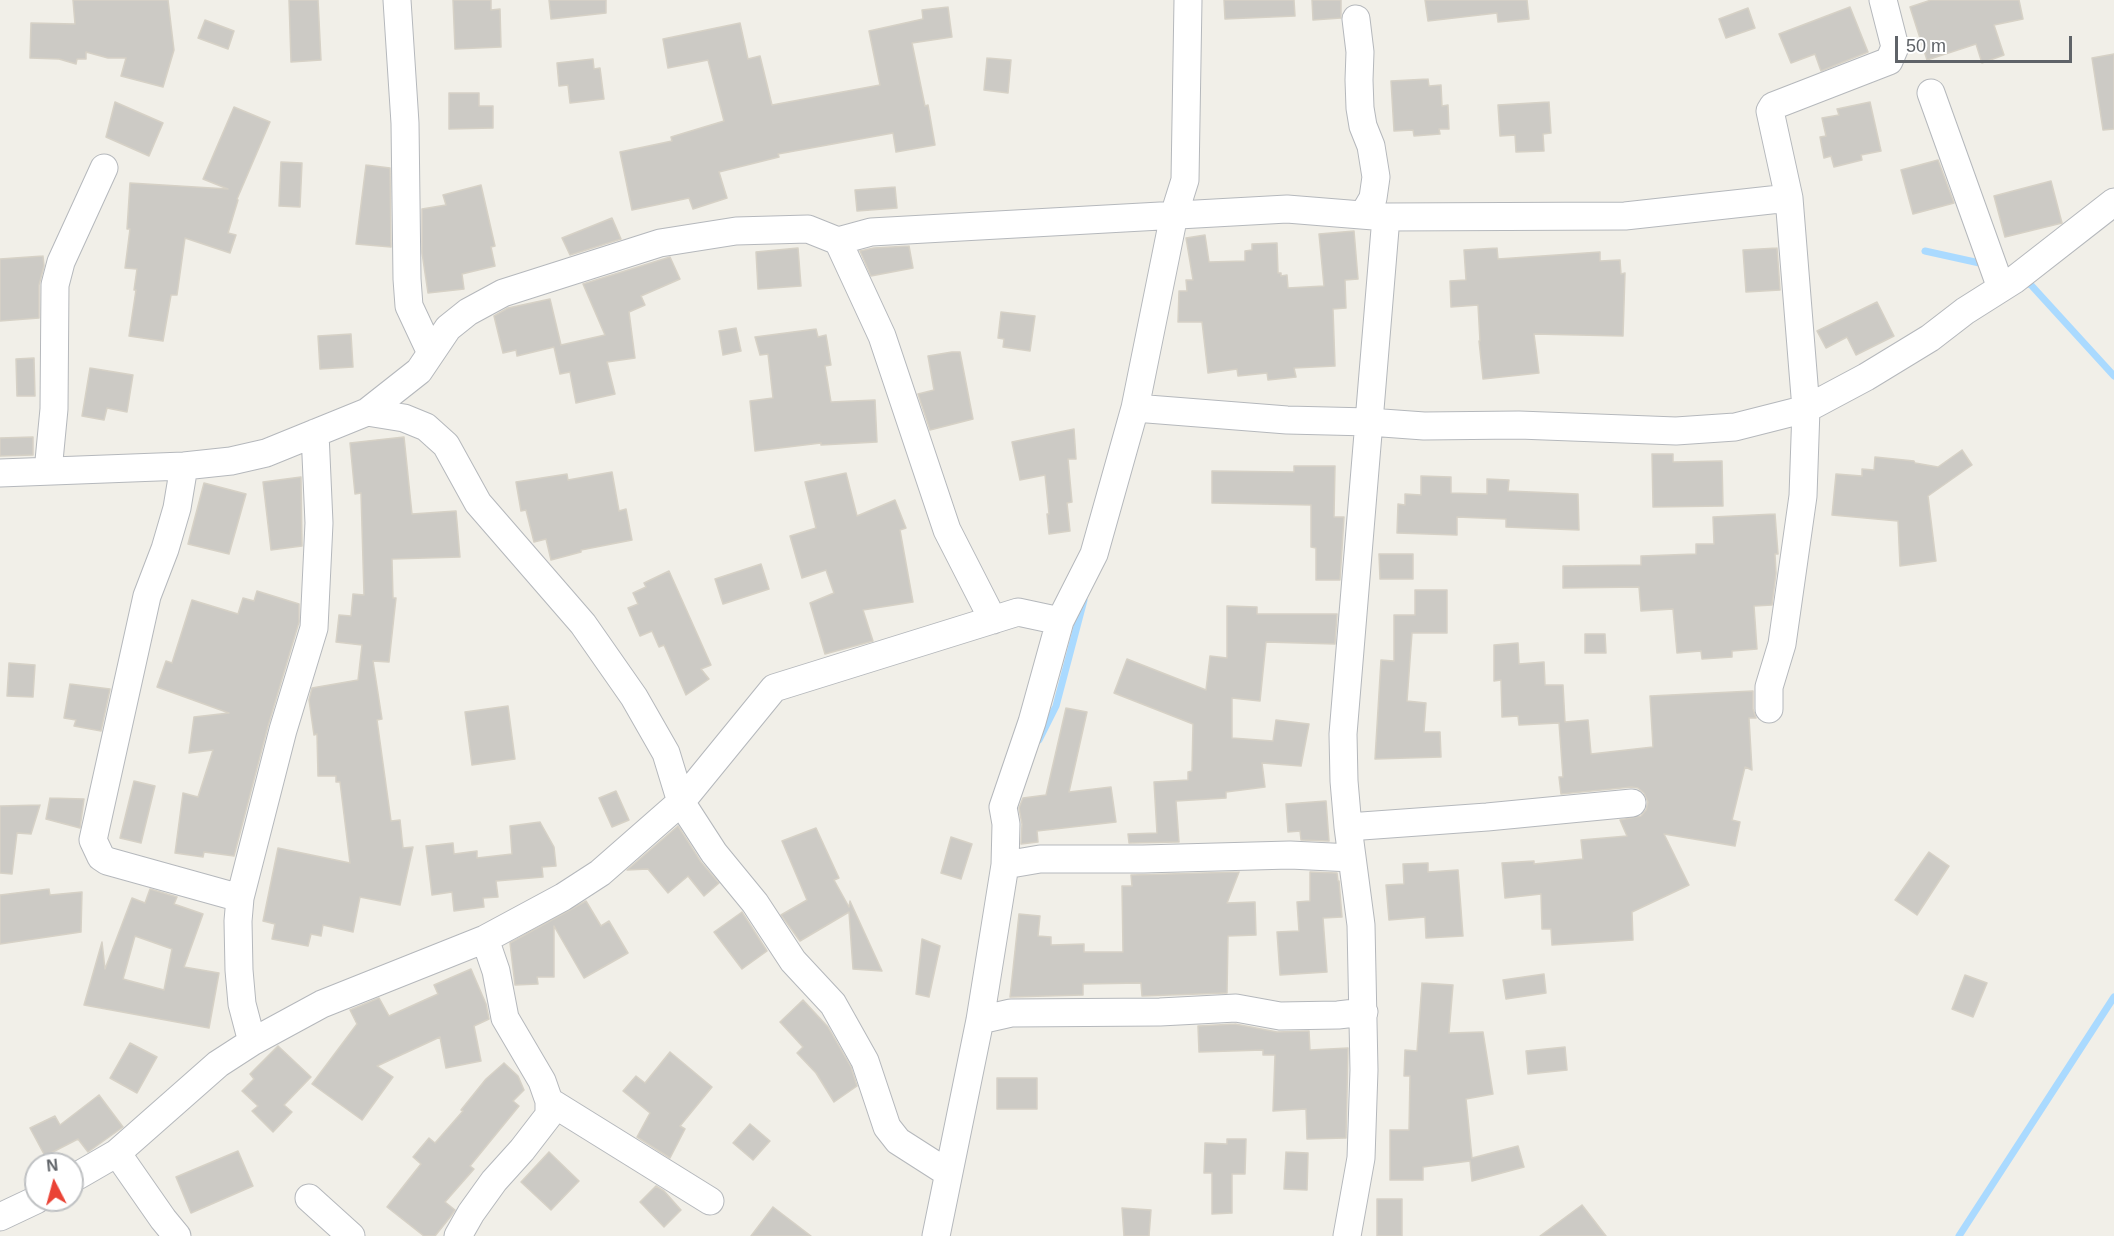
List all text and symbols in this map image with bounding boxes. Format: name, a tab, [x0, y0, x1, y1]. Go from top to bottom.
scale bar	[1898, 24, 2075, 62]
text: 50 m	[1906, 36, 1946, 56]
north arrow	[24, 1152, 84, 1212]
text: N	[46, 1157, 59, 1175]

